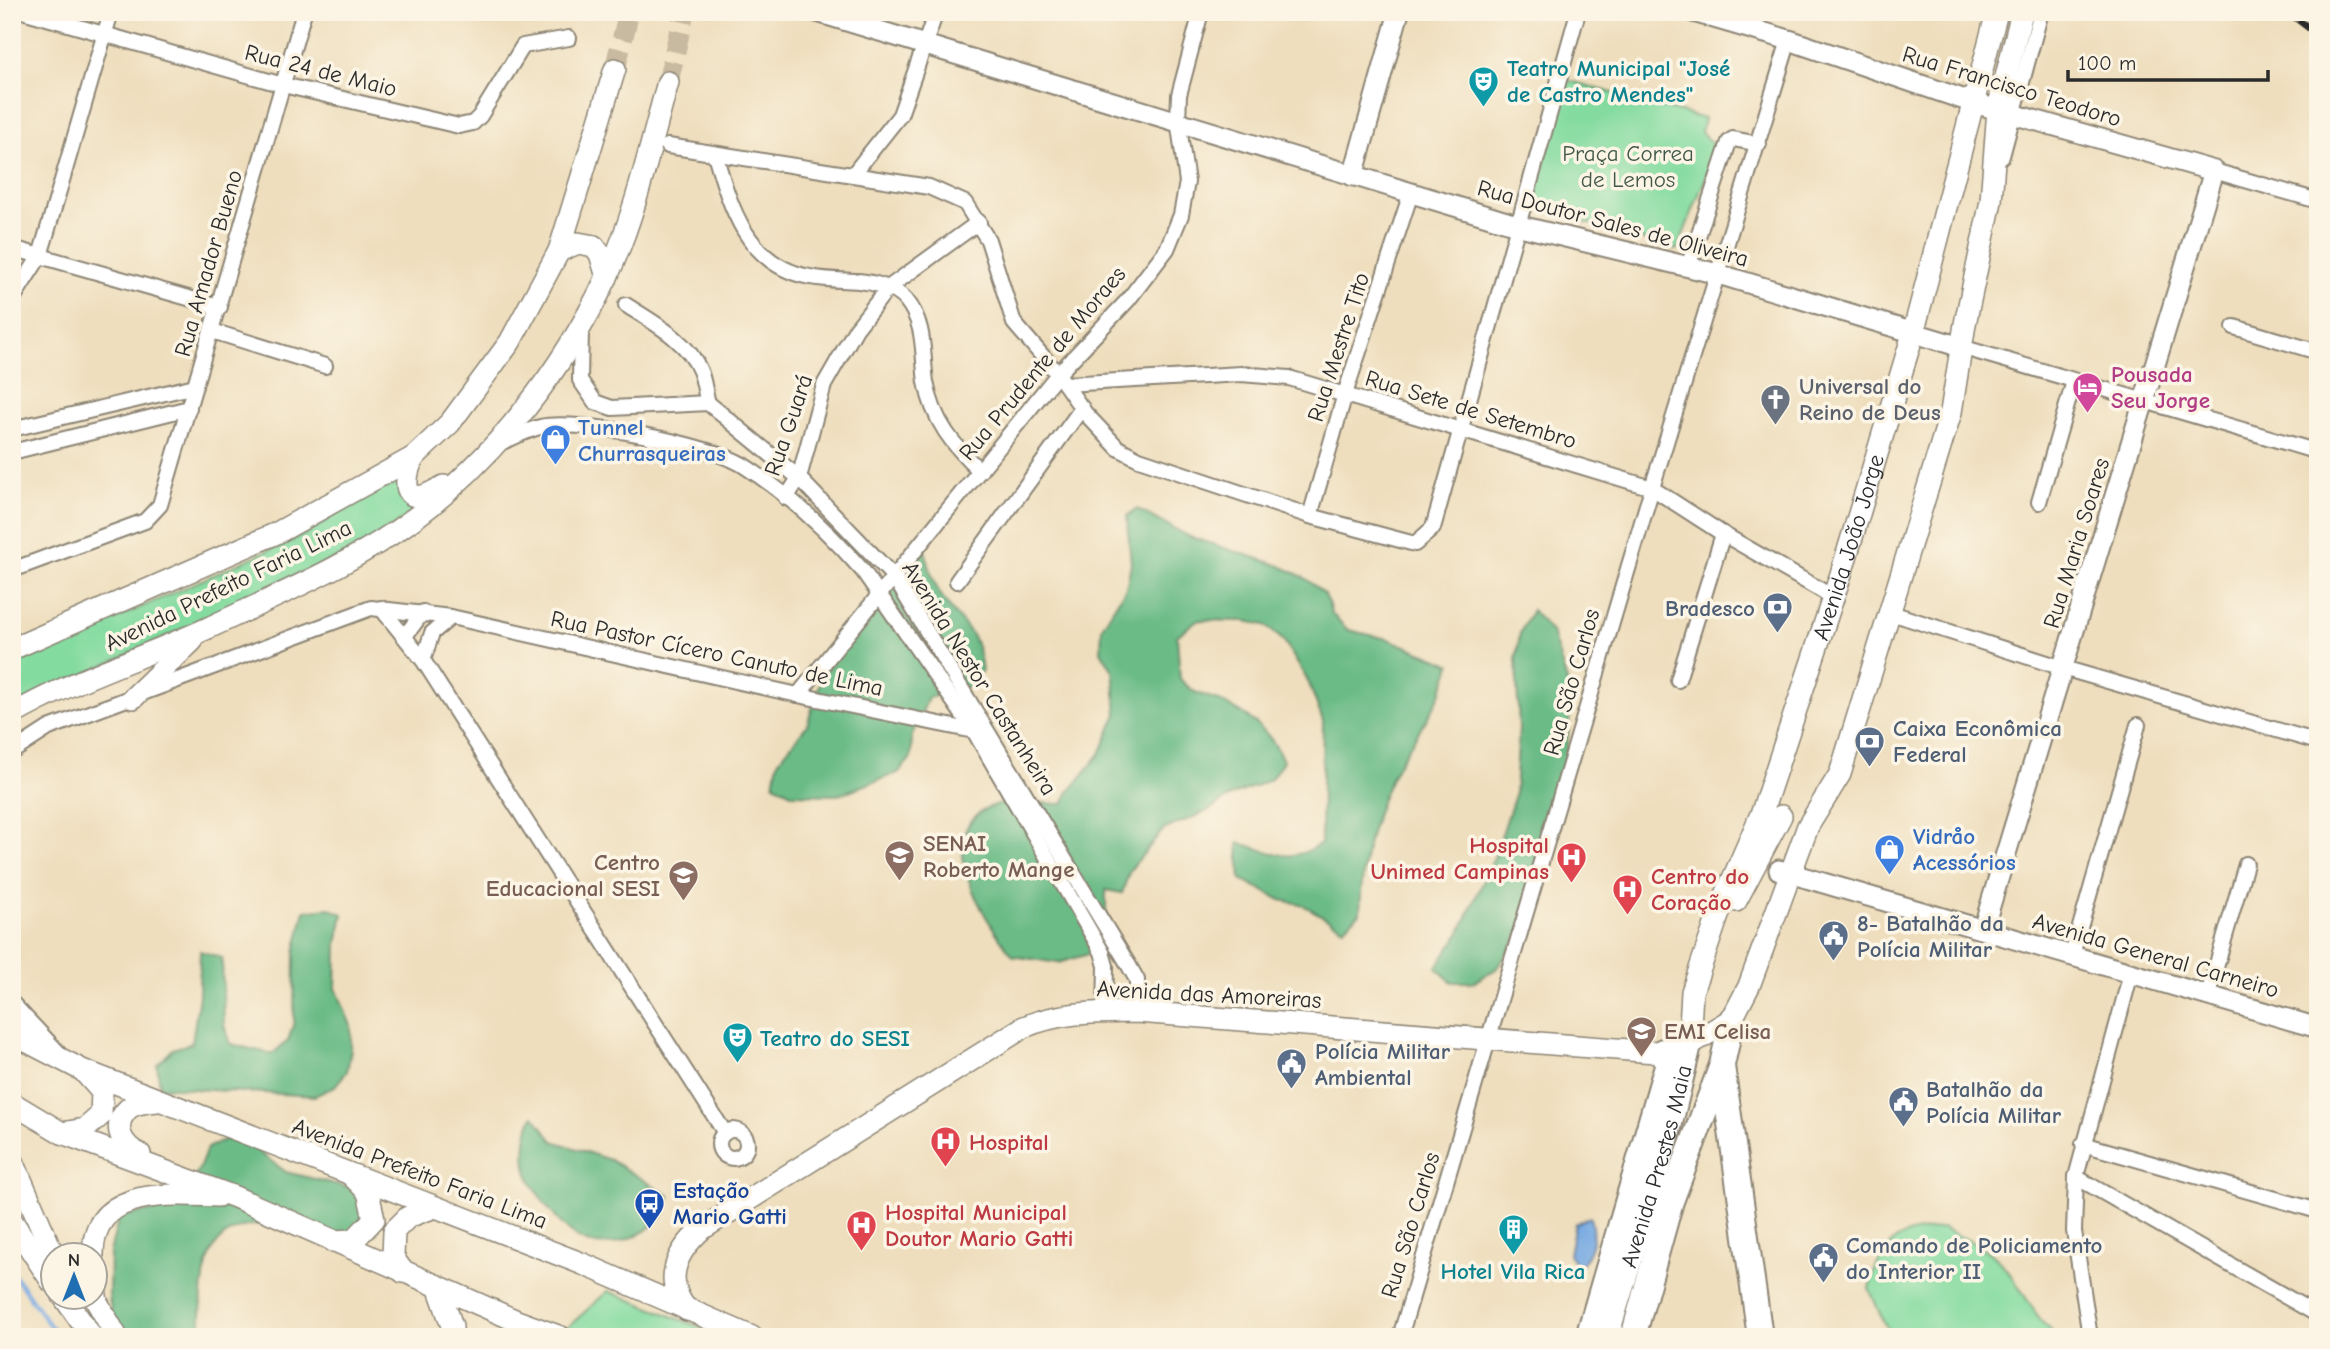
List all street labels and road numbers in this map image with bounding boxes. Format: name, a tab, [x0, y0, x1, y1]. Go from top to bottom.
street label: Rua 24 de Maio	[242, 39, 400, 102]
street label: Rua Francisco Teodoro	[1899, 40, 2125, 133]
street label: Rua Amador Bueno	[169, 167, 248, 360]
street label: Rua Doutor Sales de Oliveira	[1474, 174, 1751, 273]
street label: Rua Prudente de Moraes	[953, 261, 1131, 466]
street label: Rua Mestre Tito	[1302, 269, 1375, 425]
street label: Rua Sete de Setembro	[1362, 364, 1580, 454]
street label: Rua Guará	[759, 371, 818, 479]
street label: Avenida João Jorge	[1807, 451, 1890, 644]
street label: Rua Maria Soares	[2038, 455, 2115, 632]
street label: Avenida Prefeito Faria Lima	[101, 514, 356, 657]
street label: Avenida Nestor Castanheira	[896, 556, 1063, 800]
street label: Rua Pastor Cícero Canuto de Lima	[548, 605, 886, 702]
street label: Rua São Carlos	[1538, 606, 1605, 759]
street label: Avenida General Carneiro	[2030, 907, 2282, 1004]
street label: Avenida das Amoreiras	[1096, 975, 1322, 1014]
street label: Avenida Prestes Maia	[1615, 1062, 1698, 1271]
street label: Avenida Prefeito Faria Lima	[289, 1112, 551, 1235]
street label: Rua São Carlos	[1375, 1149, 1445, 1301]

